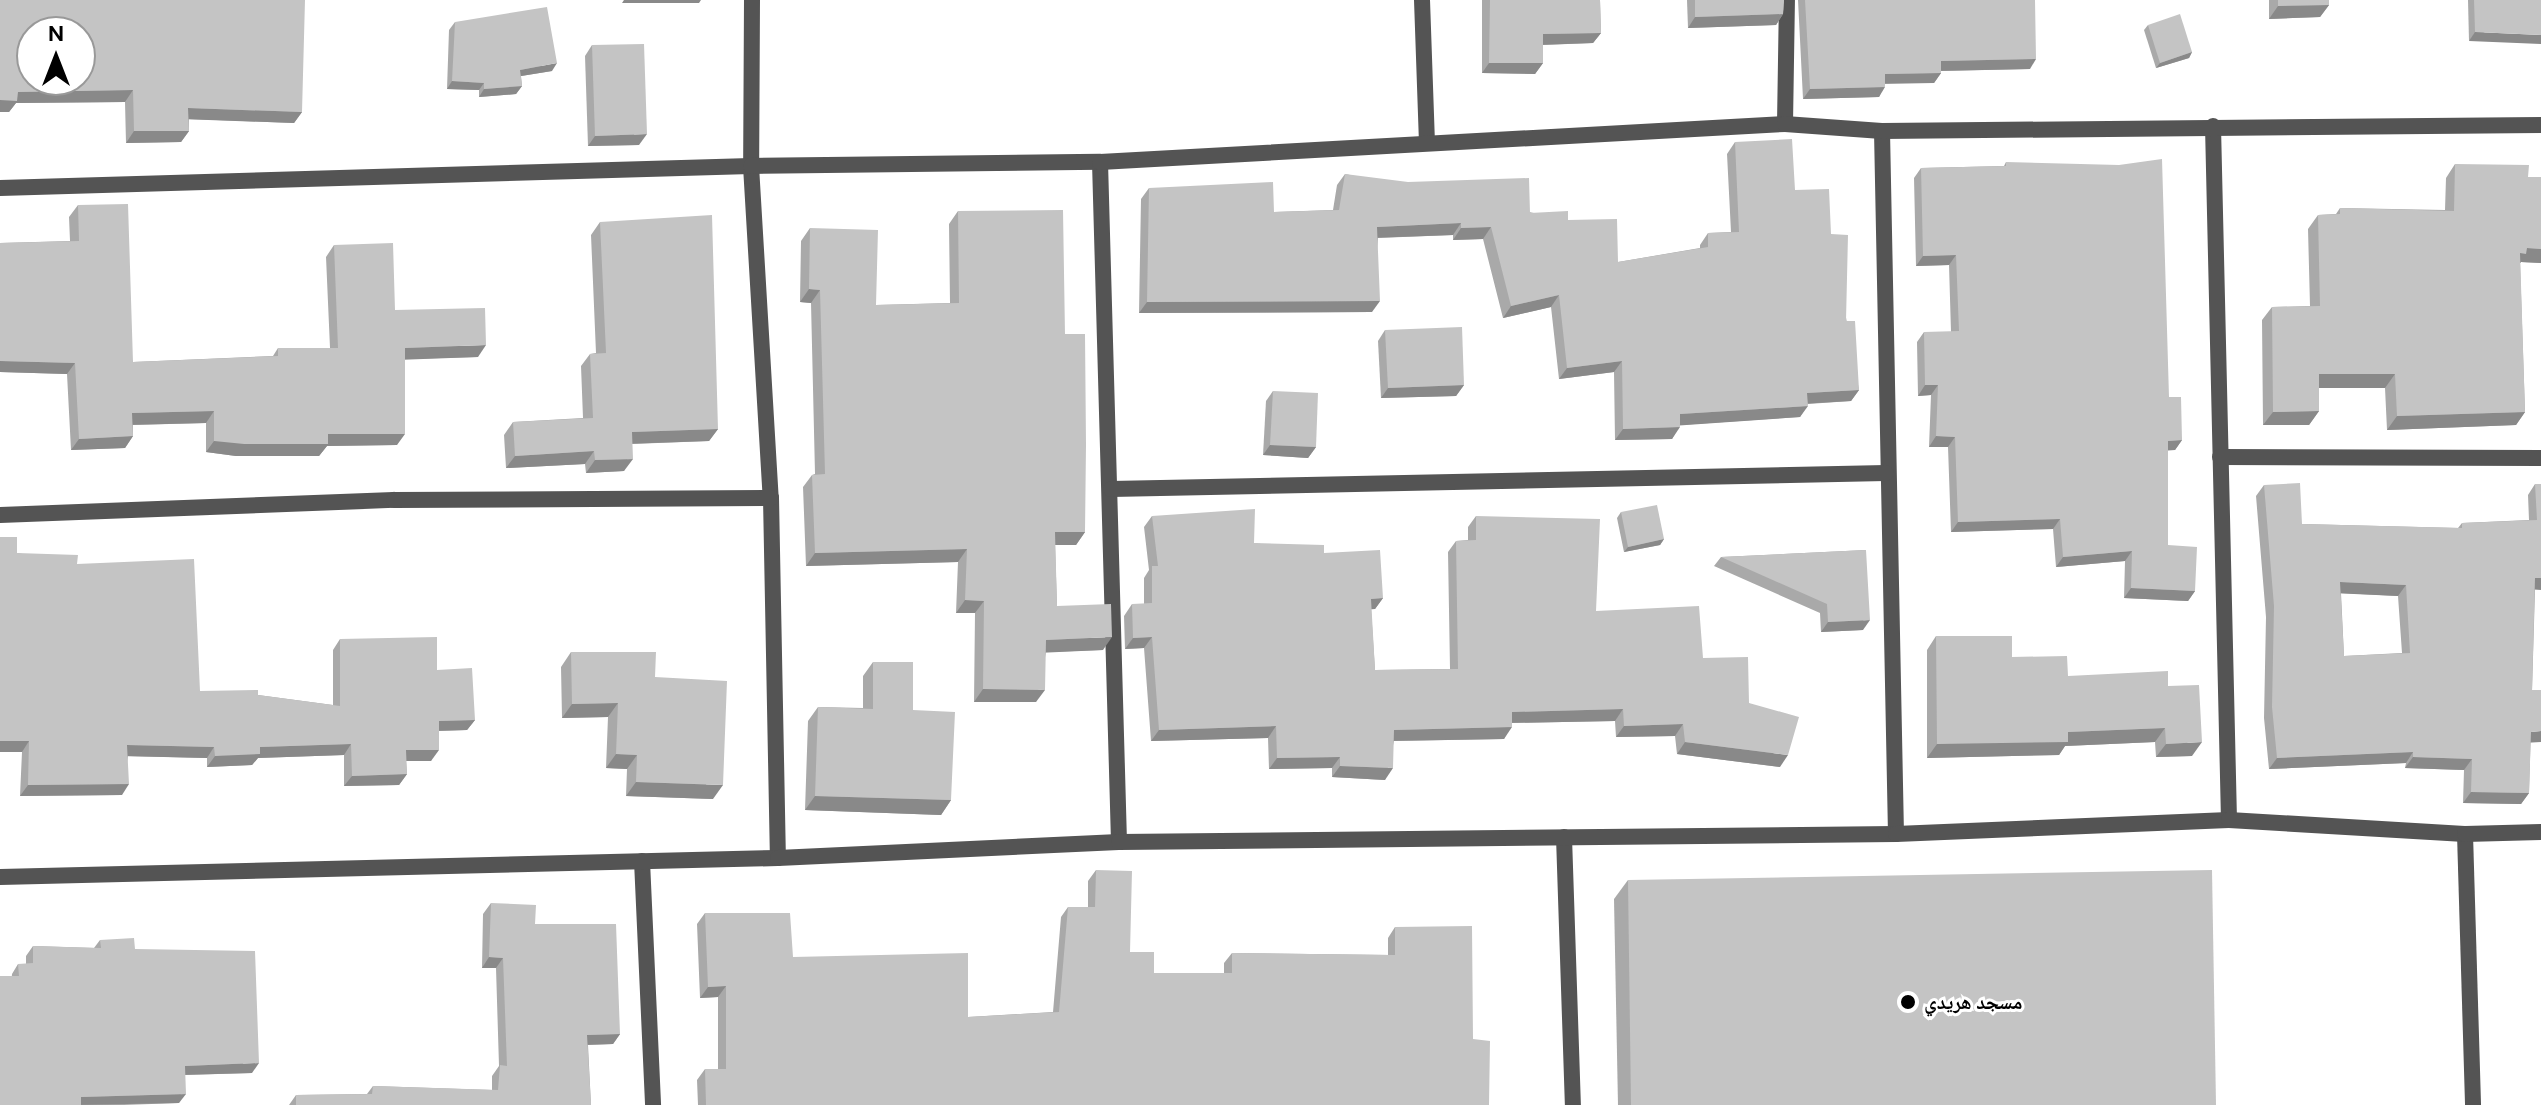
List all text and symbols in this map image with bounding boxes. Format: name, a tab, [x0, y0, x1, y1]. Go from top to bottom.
north arrow	[16, 16, 96, 96]
text: N	[48, 19, 64, 48]
place label: مسجد هريدي	[1924, 990, 2022, 1014]
marker: مسجد هريدي	[1899, 993, 1917, 1011]

